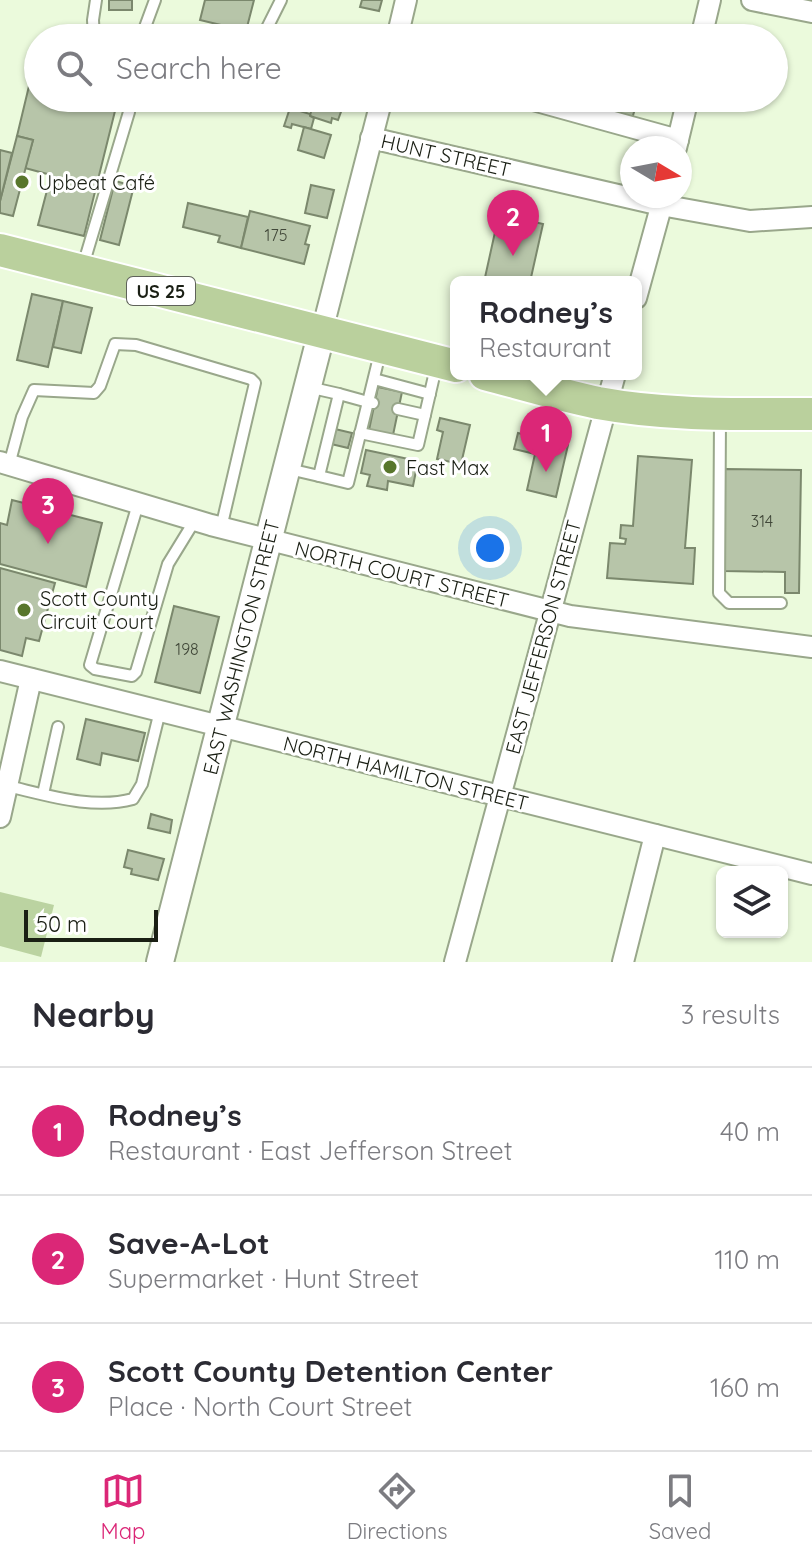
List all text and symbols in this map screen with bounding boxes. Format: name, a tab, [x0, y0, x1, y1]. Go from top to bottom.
search box	[24, 24, 788, 112]
icon: search	[52, 46, 96, 90]
text: Search here	[116, 49, 282, 87]
street label: HUNT STREET	[379, 128, 513, 182]
north arrow	[620, 136, 692, 208]
place label: Upbeat Café	[38, 170, 155, 195]
marker: Upbeat Café	[13, 173, 31, 191]
pin: 2	[487, 190, 539, 256]
house number: 175	[265, 225, 287, 245]
popup	[450, 276, 642, 380]
road number: US 25	[127, 277, 195, 305]
text: Rodney’s	[479, 293, 613, 331]
text: Restaurant	[479, 331, 612, 364]
pin: 1	[520, 406, 572, 472]
place label: Fast Max	[406, 455, 489, 480]
marker: Fast Max	[381, 458, 399, 476]
pin: 3	[22, 478, 74, 544]
house number: 314	[751, 511, 773, 531]
street label: EAST WASHINGTON STREET	[197, 517, 285, 777]
street label: EAST JEFFERSON STREET	[500, 517, 586, 757]
your location	[470, 528, 510, 568]
street label: NORTH COURT STREET	[292, 535, 512, 613]
place label: Scott County Circuit Court	[40, 586, 159, 634]
marker: Scott County Circuit Court	[15, 601, 33, 619]
house number: 198	[175, 639, 199, 659]
street label: NORTH HAMILTON STREET	[281, 730, 531, 816]
map controls	[716, 866, 788, 938]
button: layers	[716, 866, 788, 938]
scale bar	[24, 906, 158, 942]
text: 50 m	[36, 910, 87, 938]
text: Nearby	[32, 993, 155, 1036]
text: 3 results	[681, 998, 780, 1031]
text: Rodney’s	[108, 1096, 242, 1134]
text: 1	[53, 1115, 63, 1148]
text: 40 m	[720, 1115, 780, 1148]
text: Restaurant · East Jefferson Street	[108, 1134, 513, 1167]
text: Save-A-Lot	[108, 1224, 270, 1262]
text: 2	[51, 1243, 65, 1276]
text: 110 m	[714, 1243, 780, 1276]
text: Supermarket · Hunt Street	[108, 1262, 419, 1295]
text: Scott County Detention Center	[108, 1352, 553, 1390]
text: 3	[51, 1371, 65, 1404]
text: 160 m	[710, 1371, 780, 1404]
text: Place · North Court Street	[108, 1390, 412, 1423]
tab: Map	[101, 1469, 145, 1545]
tab: Directions	[347, 1469, 447, 1545]
tab: Saved	[649, 1469, 711, 1545]

